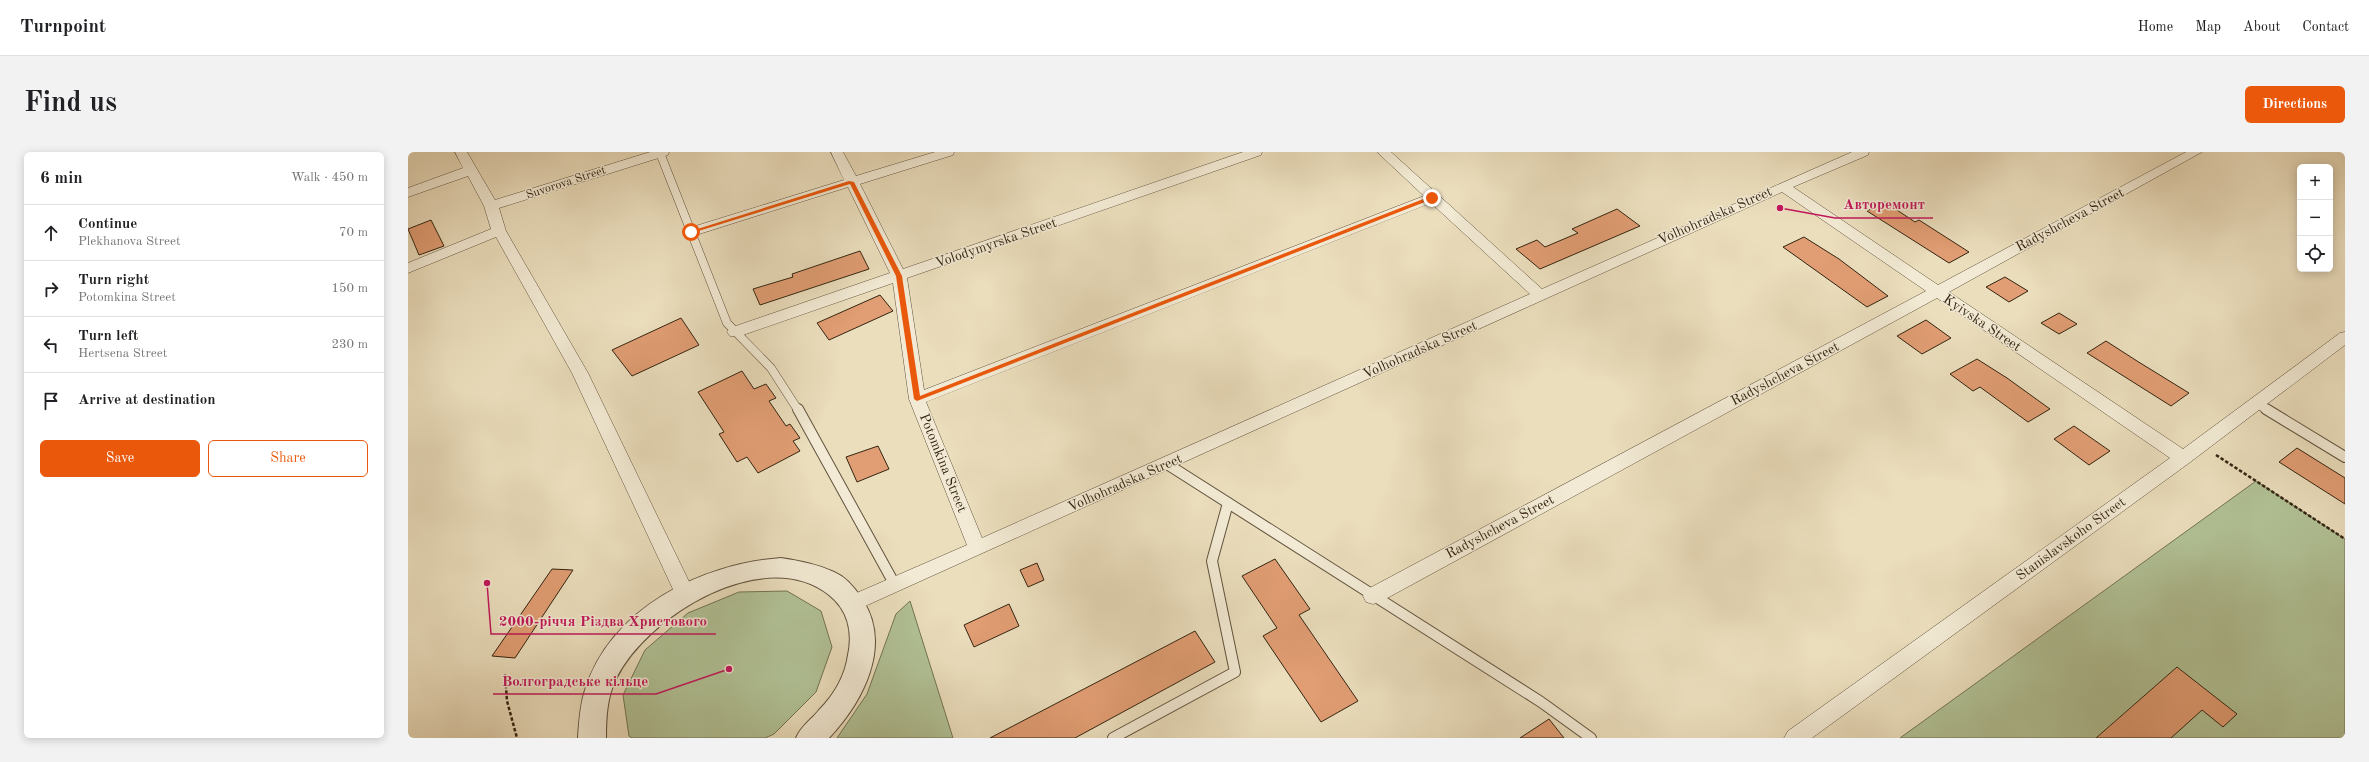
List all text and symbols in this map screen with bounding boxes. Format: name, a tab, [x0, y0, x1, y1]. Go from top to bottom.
text: Turnpoint	[20, 18, 106, 37]
text: Home	[2138, 20, 2173, 34]
text: Map	[2195, 20, 2221, 34]
text: About	[2243, 20, 2280, 34]
text: Contact	[2302, 20, 2349, 34]
button: Directions	[2245, 86, 2345, 123]
text: Find us	[24, 90, 117, 118]
street label: Suvorova Street	[525, 164, 607, 202]
map controls	[2297, 164, 2333, 272]
button: +	[2297, 164, 2333, 200]
text: 6 min	[40, 170, 83, 187]
text: Walk · 450 m	[291, 171, 368, 184]
street label: Volhohradska Street	[1656, 184, 1774, 248]
street label: Radyshcheva Street	[2014, 186, 2127, 254]
route end	[1423, 189, 1441, 207]
callout: Авторемонт	[1835, 191, 1933, 218]
text: Авторемонт	[1843, 198, 1925, 213]
button: −	[2297, 200, 2333, 236]
street label: Volodymyrska Street	[933, 216, 1059, 270]
text: Continue	[78, 217, 137, 232]
icon: ahead	[40, 222, 62, 244]
route start	[682, 223, 700, 241]
text: 70 m	[339, 226, 368, 239]
text: Plekhanova Street	[78, 235, 181, 248]
button: locate	[2297, 236, 2333, 272]
text: Turn right	[78, 273, 149, 288]
icon: right	[40, 278, 62, 300]
text: 150 m	[331, 282, 368, 295]
text: Potomkina Street	[78, 291, 176, 304]
street label: Kyivska Street	[1941, 292, 2024, 354]
street label: Volhohradska Street	[1361, 318, 1479, 382]
text: Turn left	[78, 329, 138, 344]
icon: left	[40, 334, 62, 356]
text: 230 m	[331, 338, 368, 351]
street label: Radyshcheva Street	[1729, 340, 1842, 408]
text: Hertsena Street	[78, 347, 167, 360]
icon: arrive	[40, 390, 62, 412]
text: Arrive at destination	[78, 393, 216, 408]
street label: Potomkina Street	[917, 412, 969, 515]
button: Save	[40, 440, 200, 477]
button: Share	[208, 440, 368, 477]
street label: Volhohradska Street	[1066, 451, 1184, 515]
street label: Radyshcheva Street	[1444, 493, 1557, 561]
street label: Stanislavskoho Street	[2014, 495, 2128, 583]
callout: 2000-річчя Різдва Христового	[491, 607, 716, 634]
text: 2000-річчя Різдва Христового	[499, 615, 707, 630]
callout: Волгоградське кільце	[493, 667, 656, 694]
text: Волгоградське кільце	[502, 675, 648, 690]

